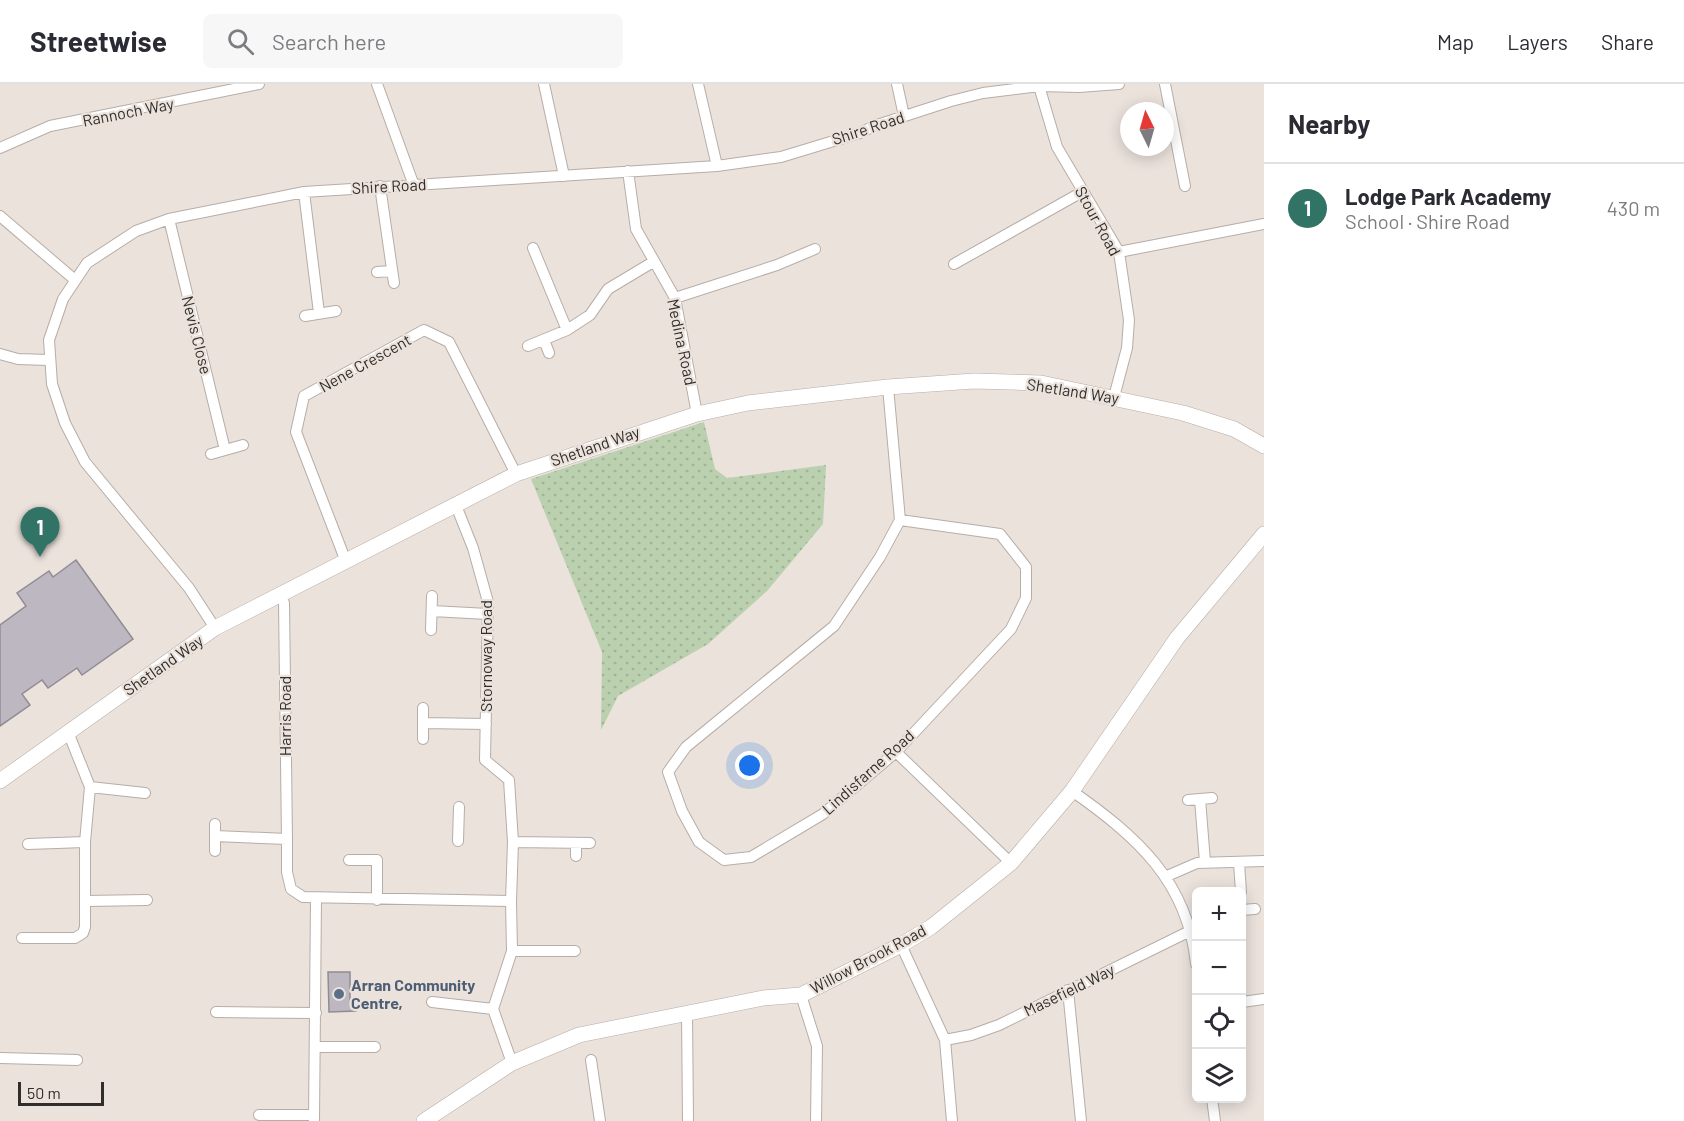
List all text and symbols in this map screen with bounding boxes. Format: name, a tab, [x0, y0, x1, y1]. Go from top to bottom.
search box	[203, 14, 623, 68]
text: Streetwise	[30, 24, 167, 58]
icon: search	[224, 25, 257, 58]
text: Search here	[272, 28, 386, 54]
text: Map	[1437, 29, 1474, 54]
text: Layers	[1507, 29, 1568, 54]
text: Share	[1601, 29, 1654, 54]
street label: Rannoch Way	[81, 93, 176, 130]
north arrow	[1120, 102, 1174, 156]
street label: Shire Road	[829, 107, 906, 148]
text: Nearby	[1288, 108, 1370, 139]
street label: Shire Road	[351, 174, 427, 197]
street label: Stour Road	[1072, 183, 1125, 259]
text: Lodge Park Academy	[1345, 183, 1551, 209]
text: 1	[1304, 196, 1311, 220]
text: 430 m	[1607, 196, 1660, 220]
text: School · Shire Road	[1345, 209, 1510, 233]
street label: Nevis Close	[179, 294, 216, 376]
street label: Medina Road	[664, 297, 701, 387]
street label: Nene Crescent	[315, 329, 414, 396]
street label: Shetland Way	[1026, 374, 1121, 407]
street label: Shetland Way	[548, 421, 643, 470]
pin: 1	[20, 508, 60, 557]
street label: Stornoway Road	[476, 600, 495, 712]
street label: Shetland Way	[119, 630, 207, 699]
street label: Harris Road	[275, 676, 294, 756]
street label: Lindisfarne Road	[818, 725, 918, 818]
your location	[735, 751, 764, 780]
map controls	[1192, 887, 1246, 1103]
button: +	[1192, 887, 1246, 941]
street label: Willow Brook Road	[807, 920, 929, 997]
button: −	[1192, 941, 1246, 995]
street label: Masefield Way	[1020, 959, 1118, 1020]
place label: Arran Community Centre,	[351, 975, 475, 1012]
marker: Arran Community Centre,	[332, 987, 346, 1001]
button: locate	[1192, 995, 1246, 1049]
button: layers	[1192, 1049, 1246, 1103]
scale bar	[18, 1079, 104, 1106]
text: 50 m	[27, 1083, 61, 1102]

